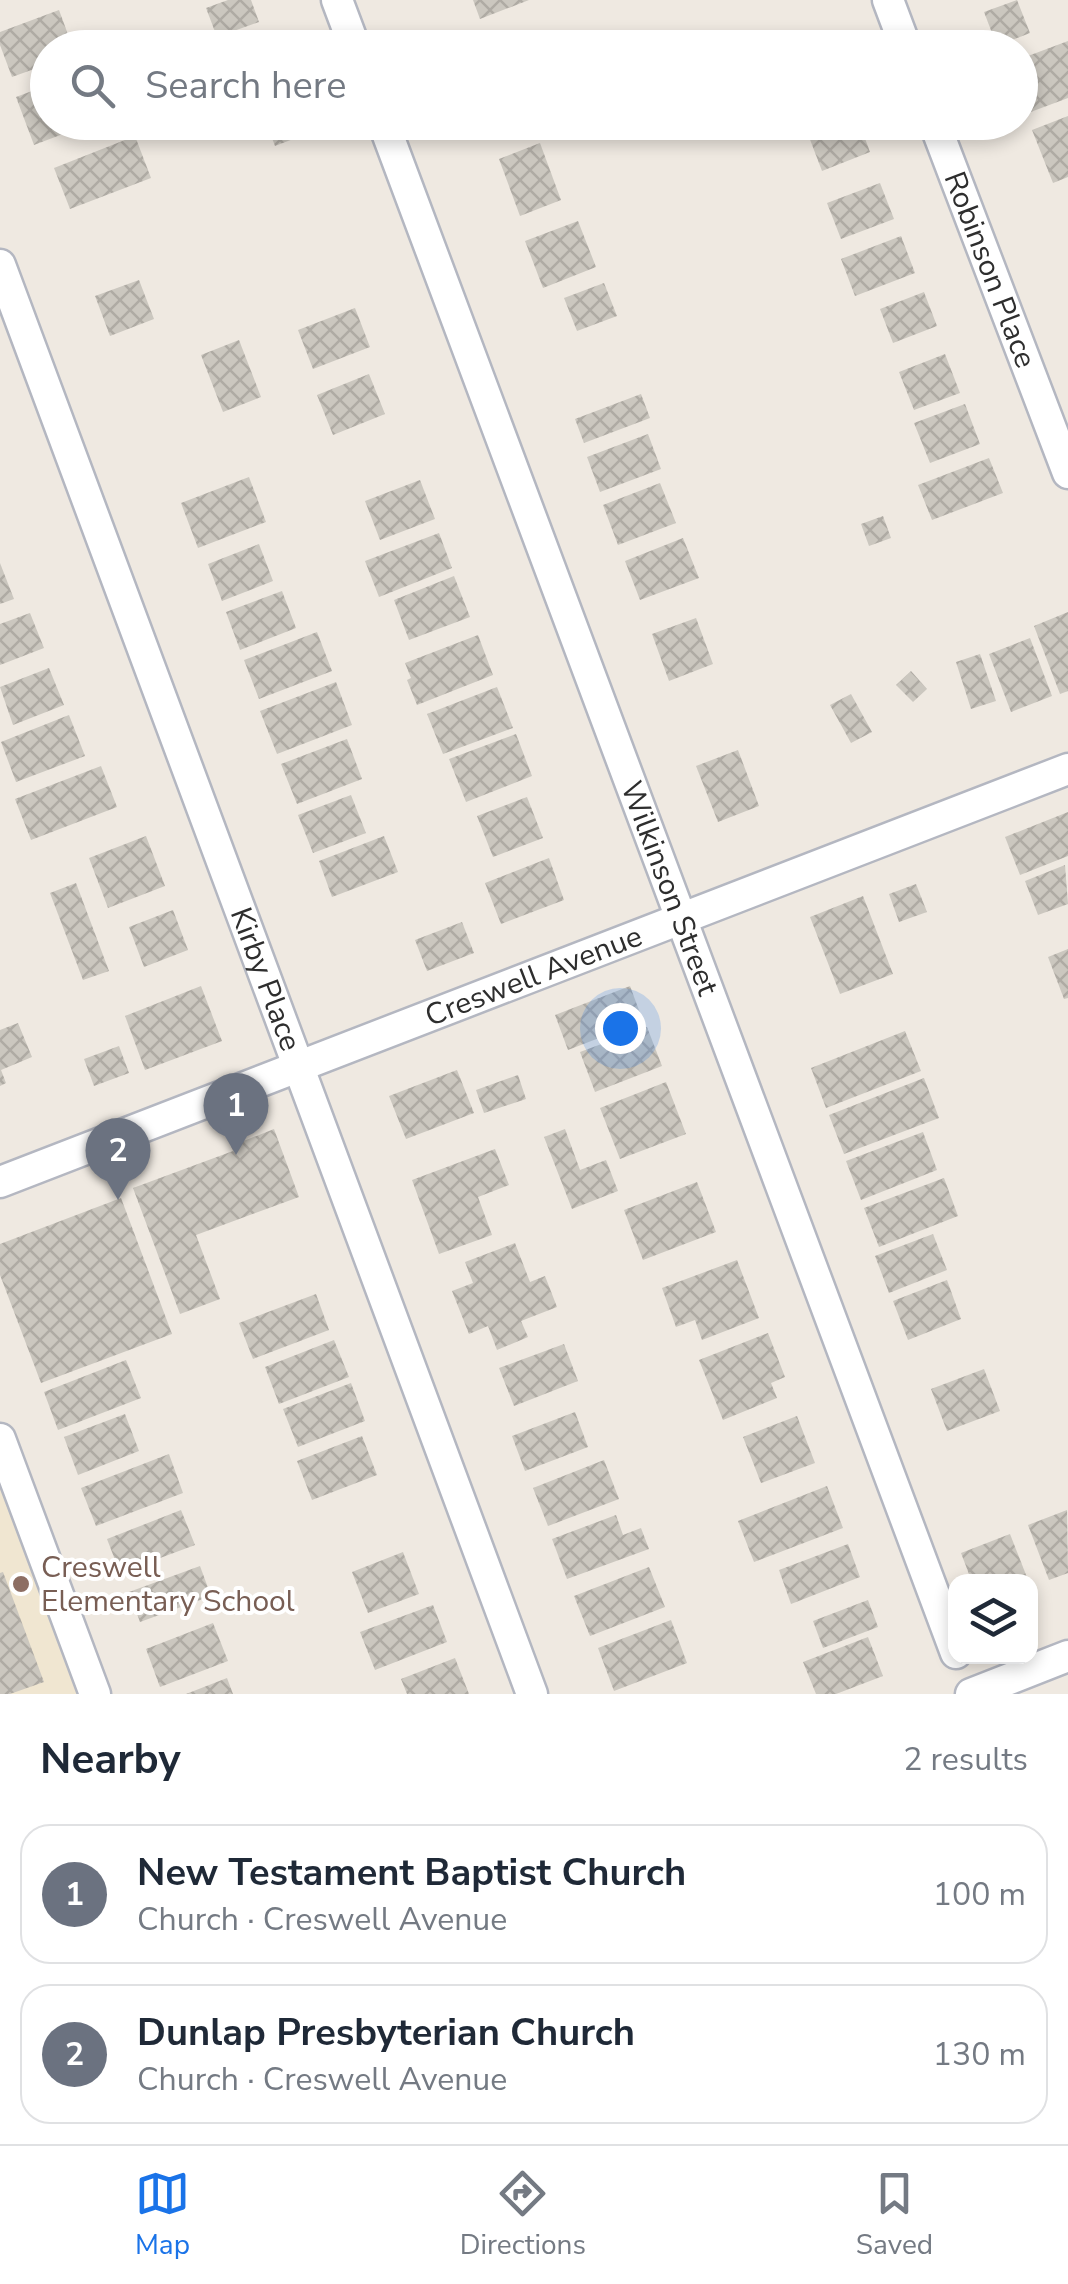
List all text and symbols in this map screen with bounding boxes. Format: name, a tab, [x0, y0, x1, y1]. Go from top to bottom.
search box	[30, 30, 1038, 140]
icon: search	[65, 58, 120, 113]
text: Search here	[145, 60, 346, 111]
street label: Robinson Place	[934, 166, 1046, 374]
street label: Wilkinson Street	[611, 775, 729, 1001]
street label: Kirby Place	[220, 902, 311, 1057]
street label: Creswell Avenue	[419, 915, 648, 1036]
your location	[595, 1003, 646, 1054]
pin: 1	[204, 1072, 268, 1155]
pin: 2	[86, 1118, 150, 1200]
place label: Creswell Elementary School	[41, 1547, 295, 1622]
marker: Creswell Elementary School	[10, 1573, 32, 1595]
map controls	[948, 1574, 1038, 1664]
button: layers	[948, 1574, 1038, 1664]
text: Nearby	[40, 1731, 181, 1788]
text: 2 results	[903, 1738, 1028, 1781]
text: New Testament Baptist Church	[137, 1847, 686, 1898]
text: 1	[65, 1873, 84, 1916]
text: 100 m	[933, 1873, 1026, 1916]
text: Church · Creswell Avenue	[137, 1898, 507, 1941]
text: Dunlap Presbyterian Church	[137, 2007, 635, 2058]
text: 2	[65, 2033, 84, 2076]
text: 130 m	[933, 2033, 1026, 2076]
text: Church · Creswell Avenue	[137, 2058, 507, 2101]
tab: Map	[135, 2166, 190, 2264]
tab: Directions	[460, 2166, 586, 2264]
tab: Saved	[856, 2166, 933, 2264]

